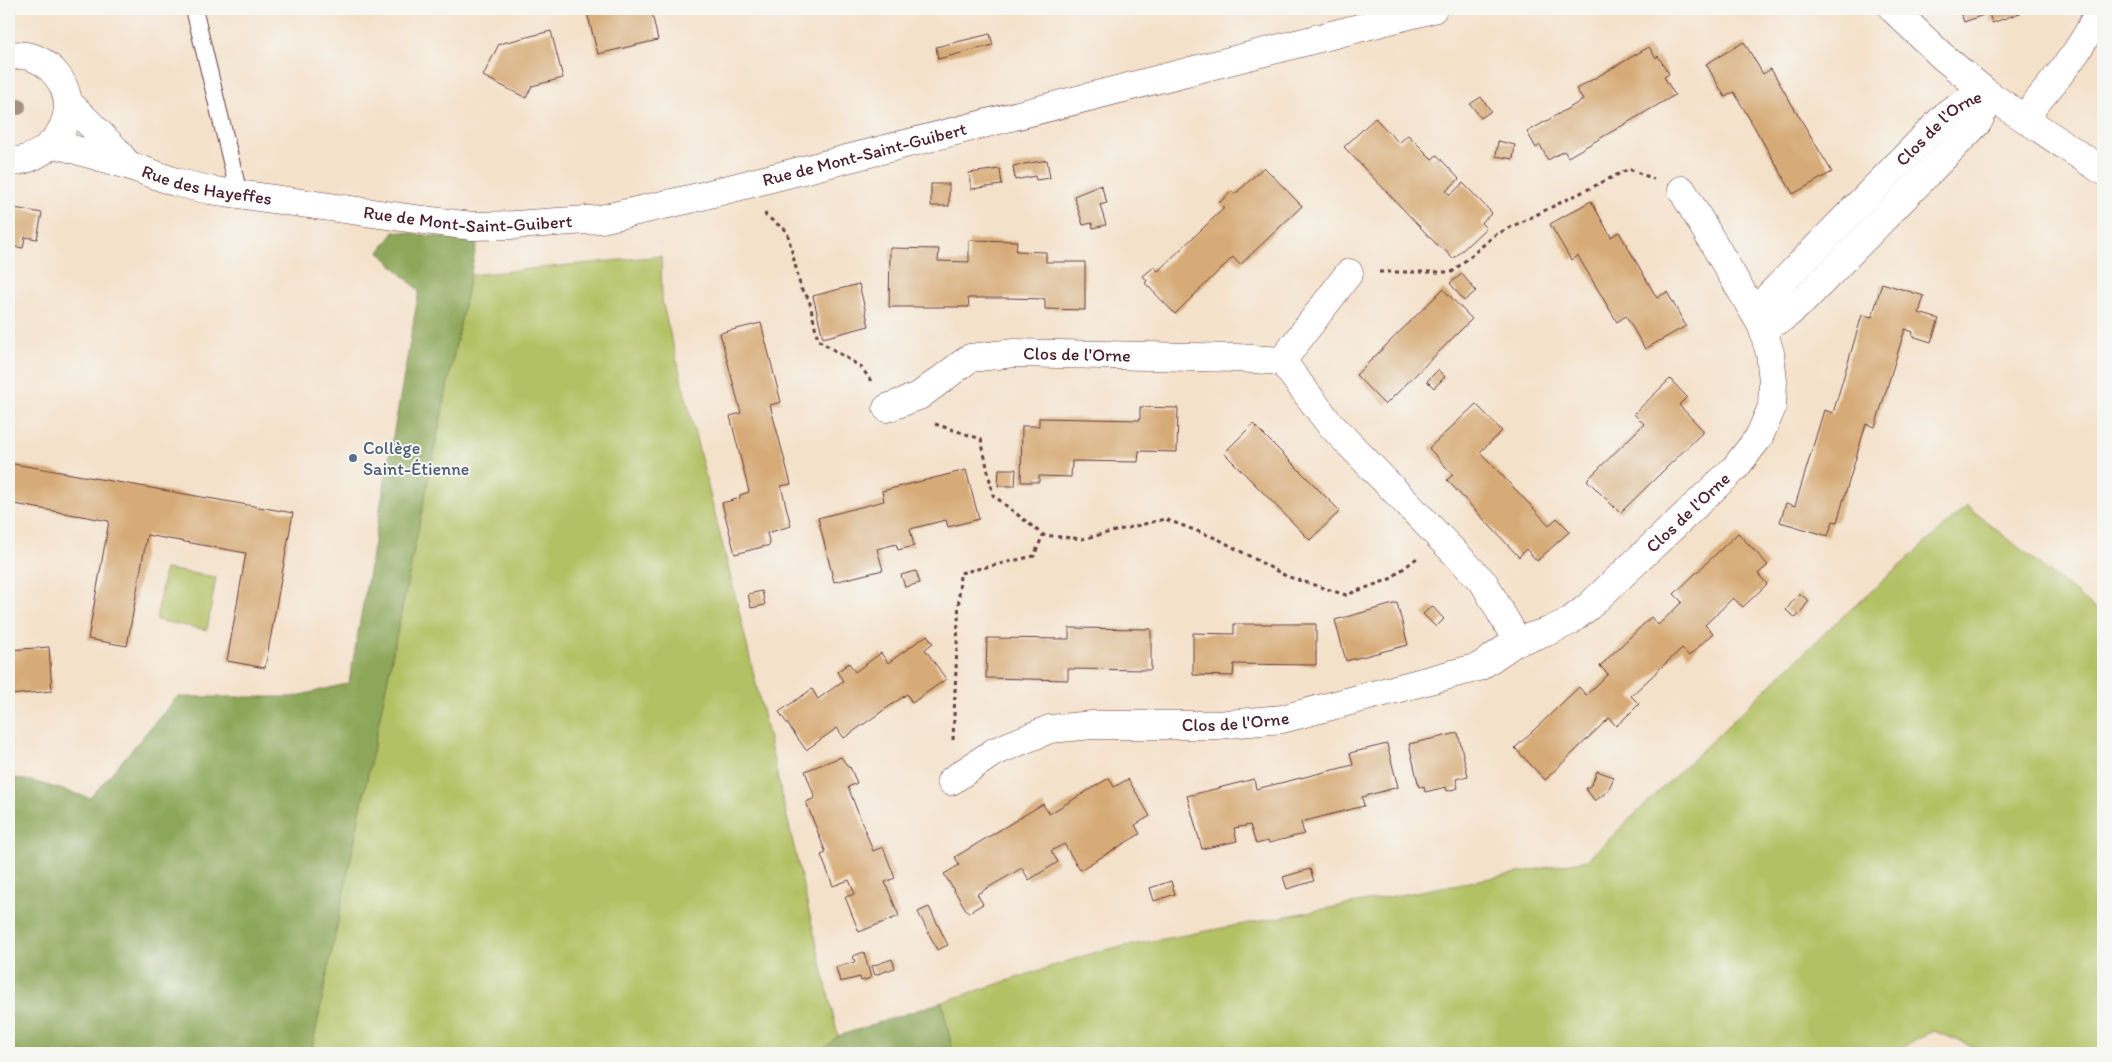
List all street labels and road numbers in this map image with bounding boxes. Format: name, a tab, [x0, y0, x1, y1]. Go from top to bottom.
street label: Clos de l'Orne	[1891, 85, 1984, 171]
street label: Rue de Mont-Saint-Guibert	[760, 118, 969, 191]
street label: Rue des Hayeffes	[139, 160, 273, 210]
street label: Rue de Mont-Saint-Guibert	[362, 201, 573, 237]
street label: Clos de l'Orne	[1023, 342, 1131, 367]
street label: Clos de l'Orne	[1641, 467, 1735, 557]
street label: Clos de l'Orne	[1182, 707, 1291, 736]

